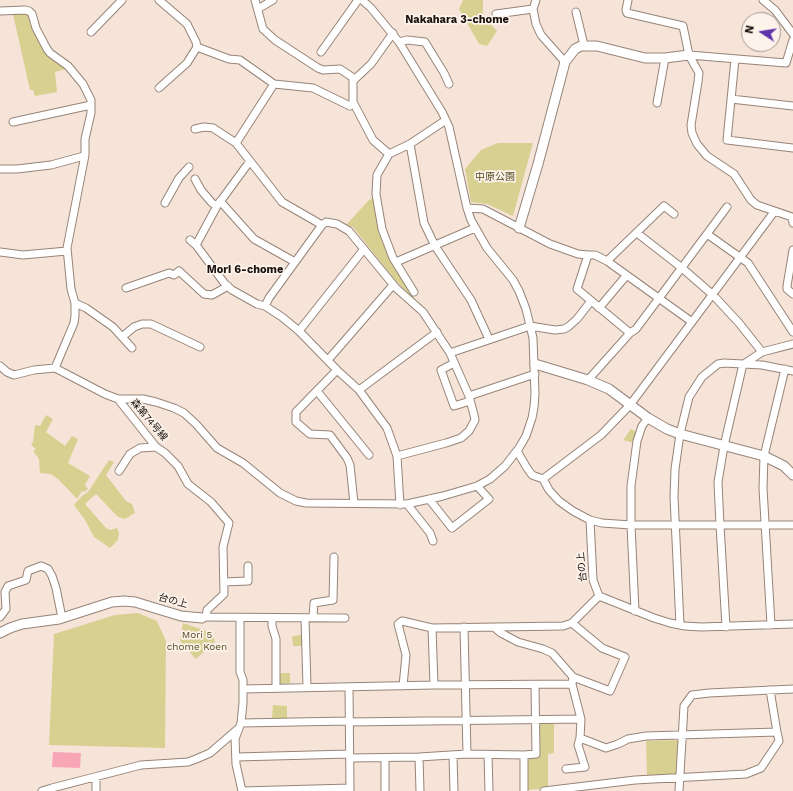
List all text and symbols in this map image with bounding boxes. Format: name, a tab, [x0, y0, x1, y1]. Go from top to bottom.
north arrow	[741, 12, 781, 52]
district label: Nakahara 3-chome	[405, 13, 509, 27]
text: N	[743, 24, 757, 35]
park label: 中原公園	[475, 171, 515, 183]
district label: Mori 6-chome	[207, 263, 283, 277]
street label: 森第74号線	[128, 397, 170, 443]
street label: 台の上	[574, 551, 590, 583]
street label: 台の上	[157, 591, 189, 611]
park label: Mori 5 chome Koen	[167, 629, 227, 652]

